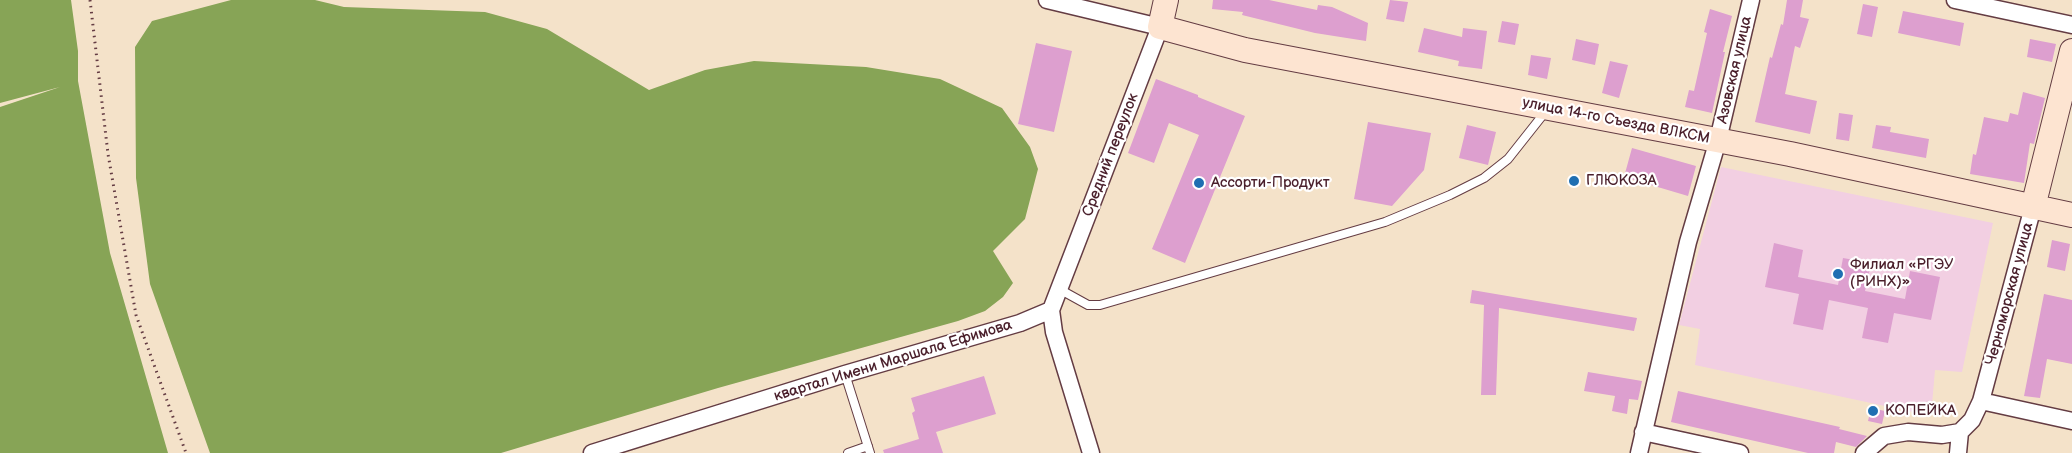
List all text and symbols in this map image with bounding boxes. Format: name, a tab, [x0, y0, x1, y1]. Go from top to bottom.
street label: Азовская улица	[1714, 14, 1756, 126]
street label: Средний переулок	[1079, 91, 1143, 219]
street label: улица 14-го Съезда ВЛКСМ	[1521, 94, 1711, 148]
place label: ГЛЮКОЗА	[1586, 172, 1657, 190]
place label: Ассорти-Продукт	[1211, 174, 1330, 192]
marker: ГЛЮКОЗА	[1567, 174, 1581, 188]
marker: Ассорти-Продукт	[1192, 176, 1206, 190]
street label: Черноморская улица	[1982, 221, 2038, 367]
place label: Филиал «РГЭУ (РИНХ)»	[1850, 256, 1953, 291]
marker: Филиал «РГЭУ (РИНХ)»	[1831, 267, 1845, 281]
street label: квартал Имени Маршала Ефимова	[772, 316, 1014, 406]
place label: КОПЕЙКА	[1885, 402, 1956, 420]
marker: КОПЕЙКА	[1866, 404, 1880, 418]

